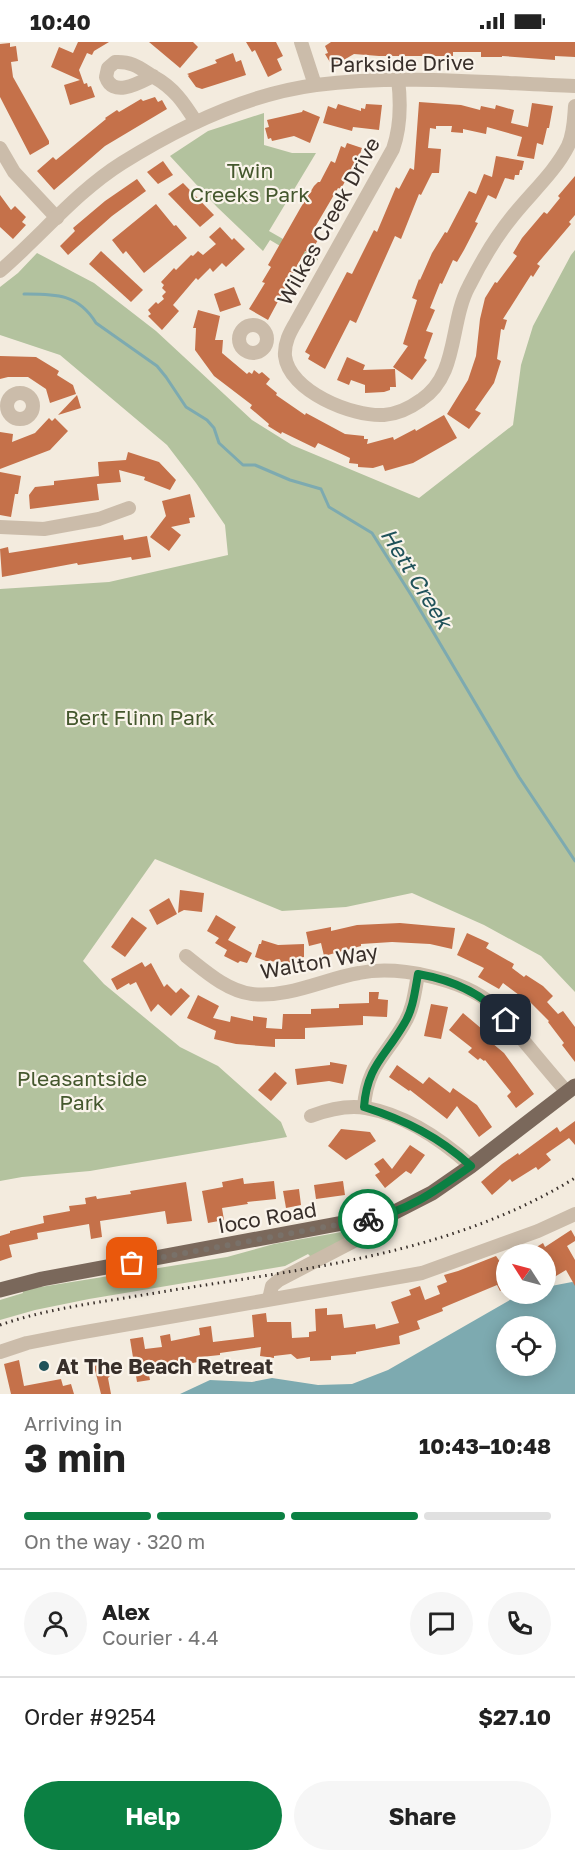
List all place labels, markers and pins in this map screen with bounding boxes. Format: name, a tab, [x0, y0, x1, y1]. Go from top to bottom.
pin	[480, 994, 531, 1045]
pin	[106, 1237, 157, 1288]
place label: At The Beach Retreat	[56, 1353, 273, 1379]
marker: At The Beach Retreat	[37, 1359, 51, 1373]

